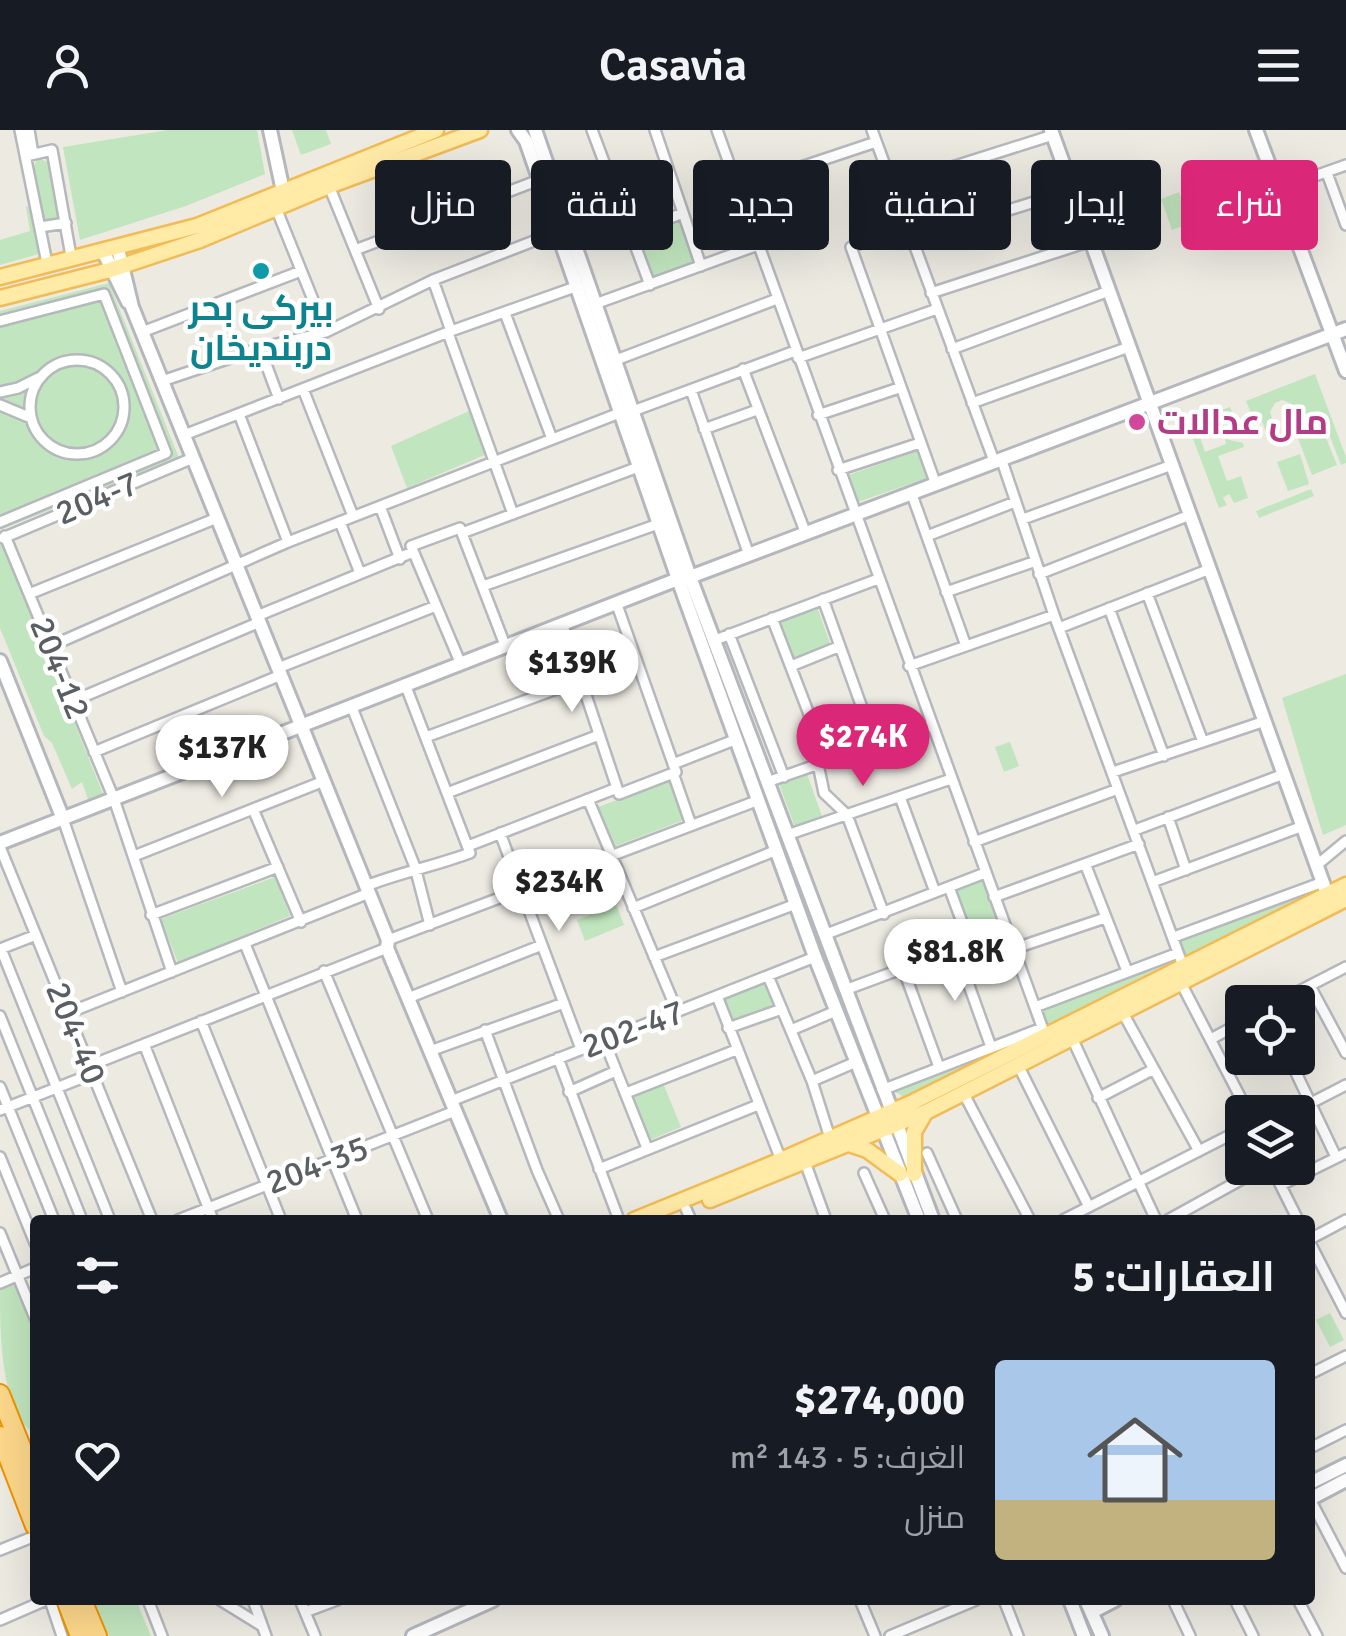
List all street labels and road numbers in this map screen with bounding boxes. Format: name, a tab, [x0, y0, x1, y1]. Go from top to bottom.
street label: 204-7	[49, 461, 145, 535]
street label: 204-12	[20, 610, 100, 726]
street label: 204-40	[36, 975, 116, 1091]
street label: 202-47	[575, 990, 691, 1068]
street label: 204-35	[259, 1126, 375, 1204]

